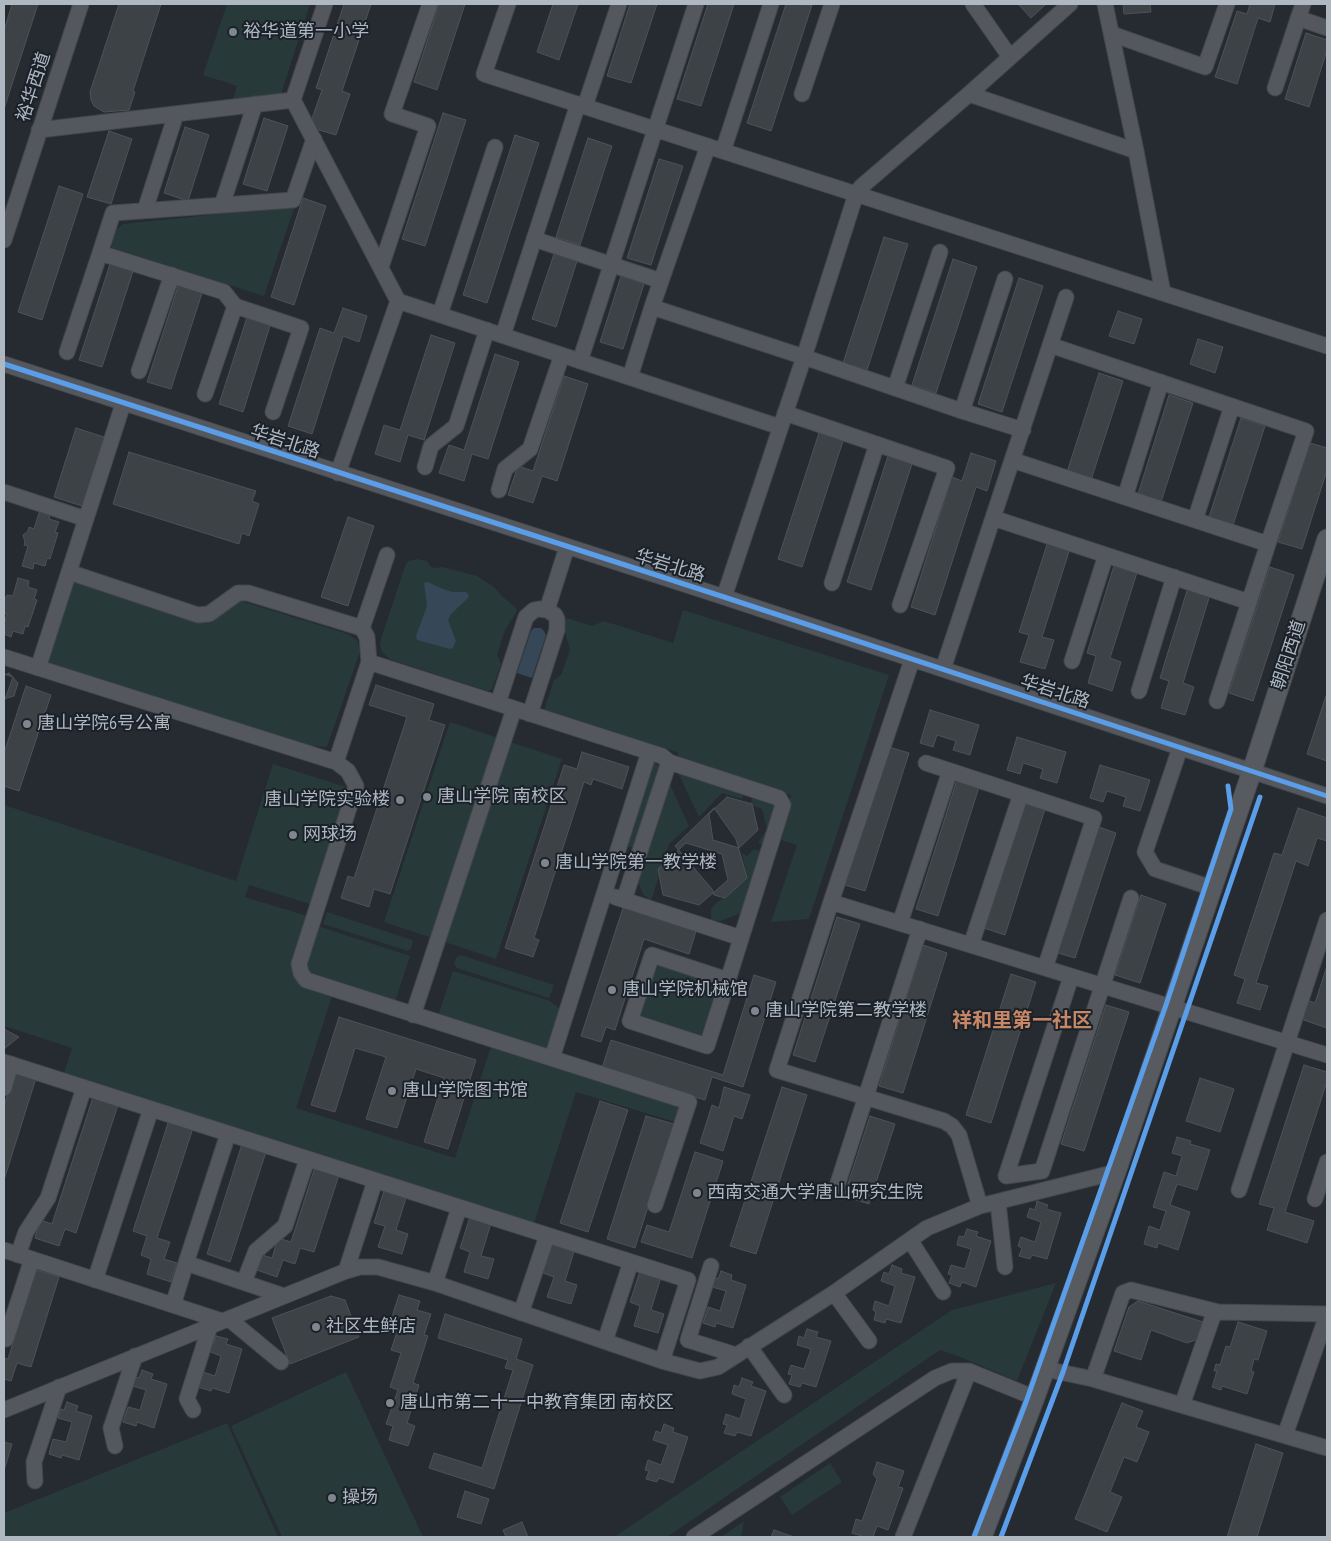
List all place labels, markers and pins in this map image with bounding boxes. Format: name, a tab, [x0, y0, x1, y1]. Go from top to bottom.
place label: 裕华道第一小学	[243, 21, 369, 43]
marker: 裕华道第一小学	[227, 26, 239, 38]
place label: 唐山学院6号公寓	[37, 713, 171, 735]
marker: 唐山学院6号公寓	[21, 718, 33, 730]
place label: 唐山学院 南校区	[437, 786, 567, 808]
place label: 唐山学院实验楼	[264, 789, 390, 811]
marker: 唐山学院 南校区	[421, 791, 433, 803]
marker: 唐山学院实验楼	[394, 794, 406, 806]
place label: 网球场	[303, 824, 357, 846]
marker: 网球场	[287, 829, 299, 841]
place label: 唐山学院第一教学楼	[555, 852, 717, 874]
marker: 唐山学院第一教学楼	[539, 857, 551, 869]
place label: 唐山学院机械馆	[622, 979, 748, 1001]
marker: 唐山学院机械馆	[606, 984, 618, 996]
place label: 唐山学院第二教学楼	[765, 1000, 927, 1022]
marker: 唐山学院第二教学楼	[749, 1005, 761, 1017]
place label: 唐山学院图书馆	[402, 1080, 528, 1102]
marker: 唐山学院图书馆	[386, 1085, 398, 1097]
place label: 西南交通大学唐山研究生院	[707, 1182, 923, 1204]
marker: 西南交通大学唐山研究生院	[691, 1187, 703, 1199]
place label: 社区生鲜店	[326, 1316, 416, 1338]
marker: 社区生鲜店	[310, 1321, 322, 1333]
place label: 唐山市第二十一中教育集团 南校区	[400, 1392, 674, 1414]
marker: 唐山市第二十一中教育集团 南校区	[384, 1397, 396, 1409]
place label: 操场	[342, 1487, 378, 1509]
marker: 操场	[326, 1492, 338, 1504]

